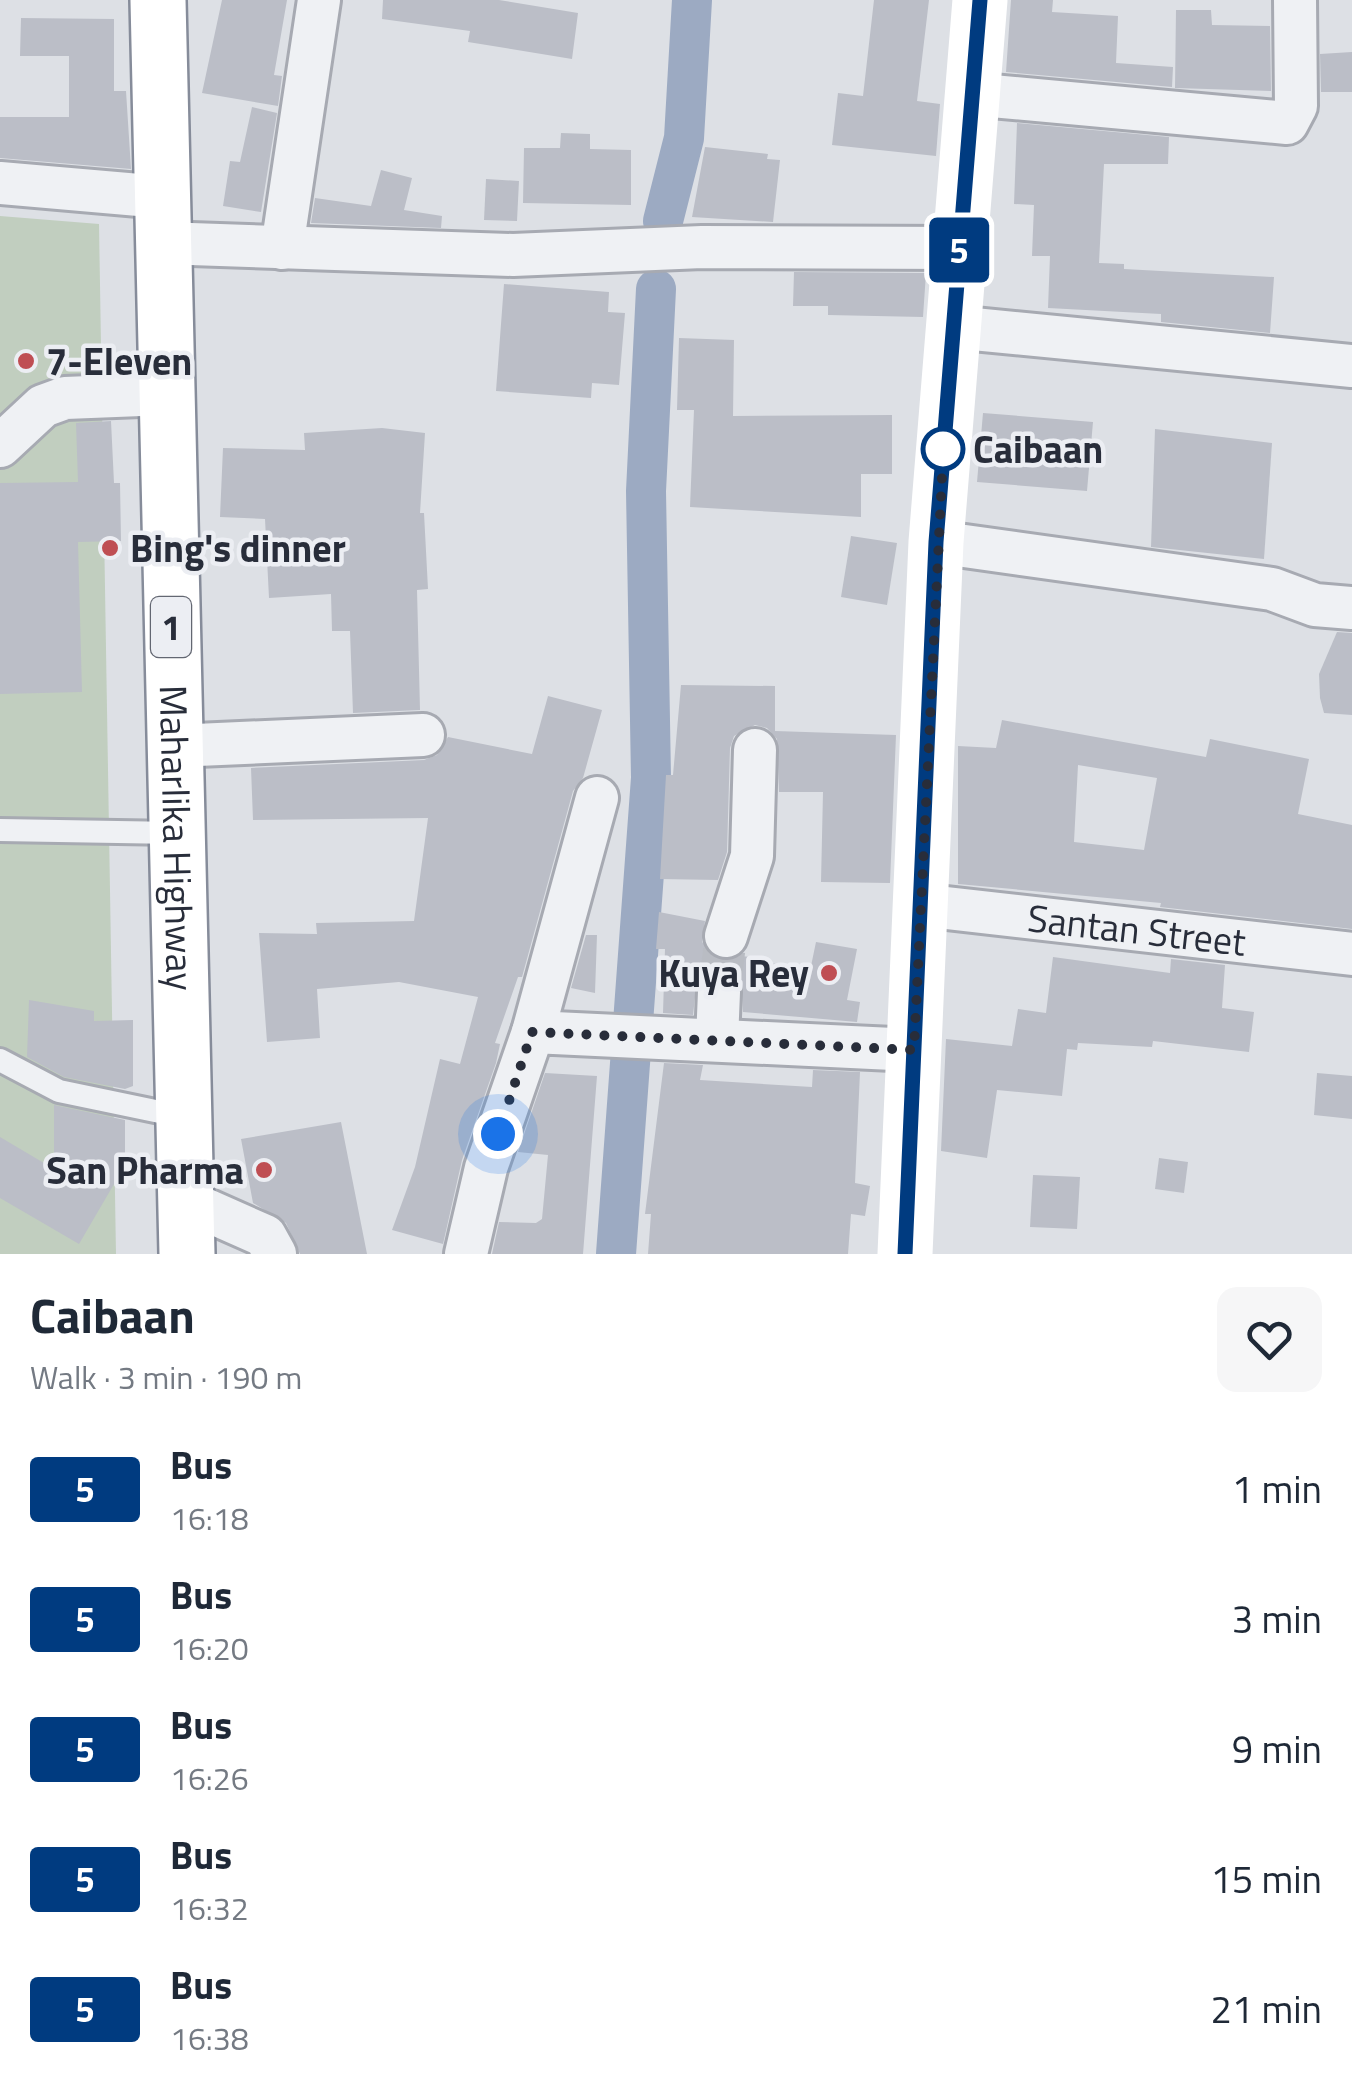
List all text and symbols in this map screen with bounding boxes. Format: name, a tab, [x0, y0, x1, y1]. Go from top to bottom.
line badge: 5	[926, 218, 992, 282]
text: 5	[949, 223, 969, 277]
place label: 7-Eleven	[46, 332, 192, 390]
marker: 7-Eleven	[15, 350, 37, 372]
place label: Caibaan	[973, 420, 1103, 478]
marker: Caibaan	[922, 428, 964, 470]
place label: Bing's dinner	[130, 519, 346, 577]
marker: Bing's dinner	[99, 537, 121, 559]
road number: 1	[151, 597, 191, 657]
street label: Maharlika Highway	[145, 684, 210, 991]
street label: Santan Street	[1024, 888, 1249, 971]
place label: Kuya Rey	[658, 944, 809, 1002]
marker: Kuya Rey	[818, 962, 840, 984]
your location	[473, 1109, 523, 1159]
place label: San Pharma	[46, 1141, 244, 1199]
marker: San Pharma	[253, 1159, 275, 1181]
text: Caibaan	[30, 1279, 195, 1352]
button: heart	[1217, 1287, 1322, 1392]
text: Walk · 3 min · 190 m	[30, 1353, 302, 1401]
text: Bus	[170, 1436, 232, 1494]
text: 1 min	[1232, 1460, 1322, 1518]
text: 5	[75, 1462, 95, 1516]
text: 16:18	[170, 1494, 249, 1542]
text: Bus	[170, 1566, 232, 1624]
text: 3 min	[1232, 1590, 1322, 1648]
text: 5	[75, 1592, 95, 1646]
text: 16:20	[170, 1624, 249, 1672]
text: Bus	[170, 1696, 232, 1754]
text: 9 min	[1232, 1720, 1322, 1778]
text: 5	[75, 1722, 95, 1776]
text: 16:26	[170, 1754, 249, 1802]
text: Bus	[170, 1826, 232, 1884]
text: 15 min	[1211, 1850, 1322, 1908]
text: 5	[75, 1852, 95, 1906]
text: 16:32	[170, 1884, 249, 1932]
text: Bus	[170, 1956, 232, 2014]
text: 21 min	[1211, 1980, 1322, 2038]
text: 5	[75, 1982, 95, 2036]
text: 16:38	[170, 2014, 249, 2062]

